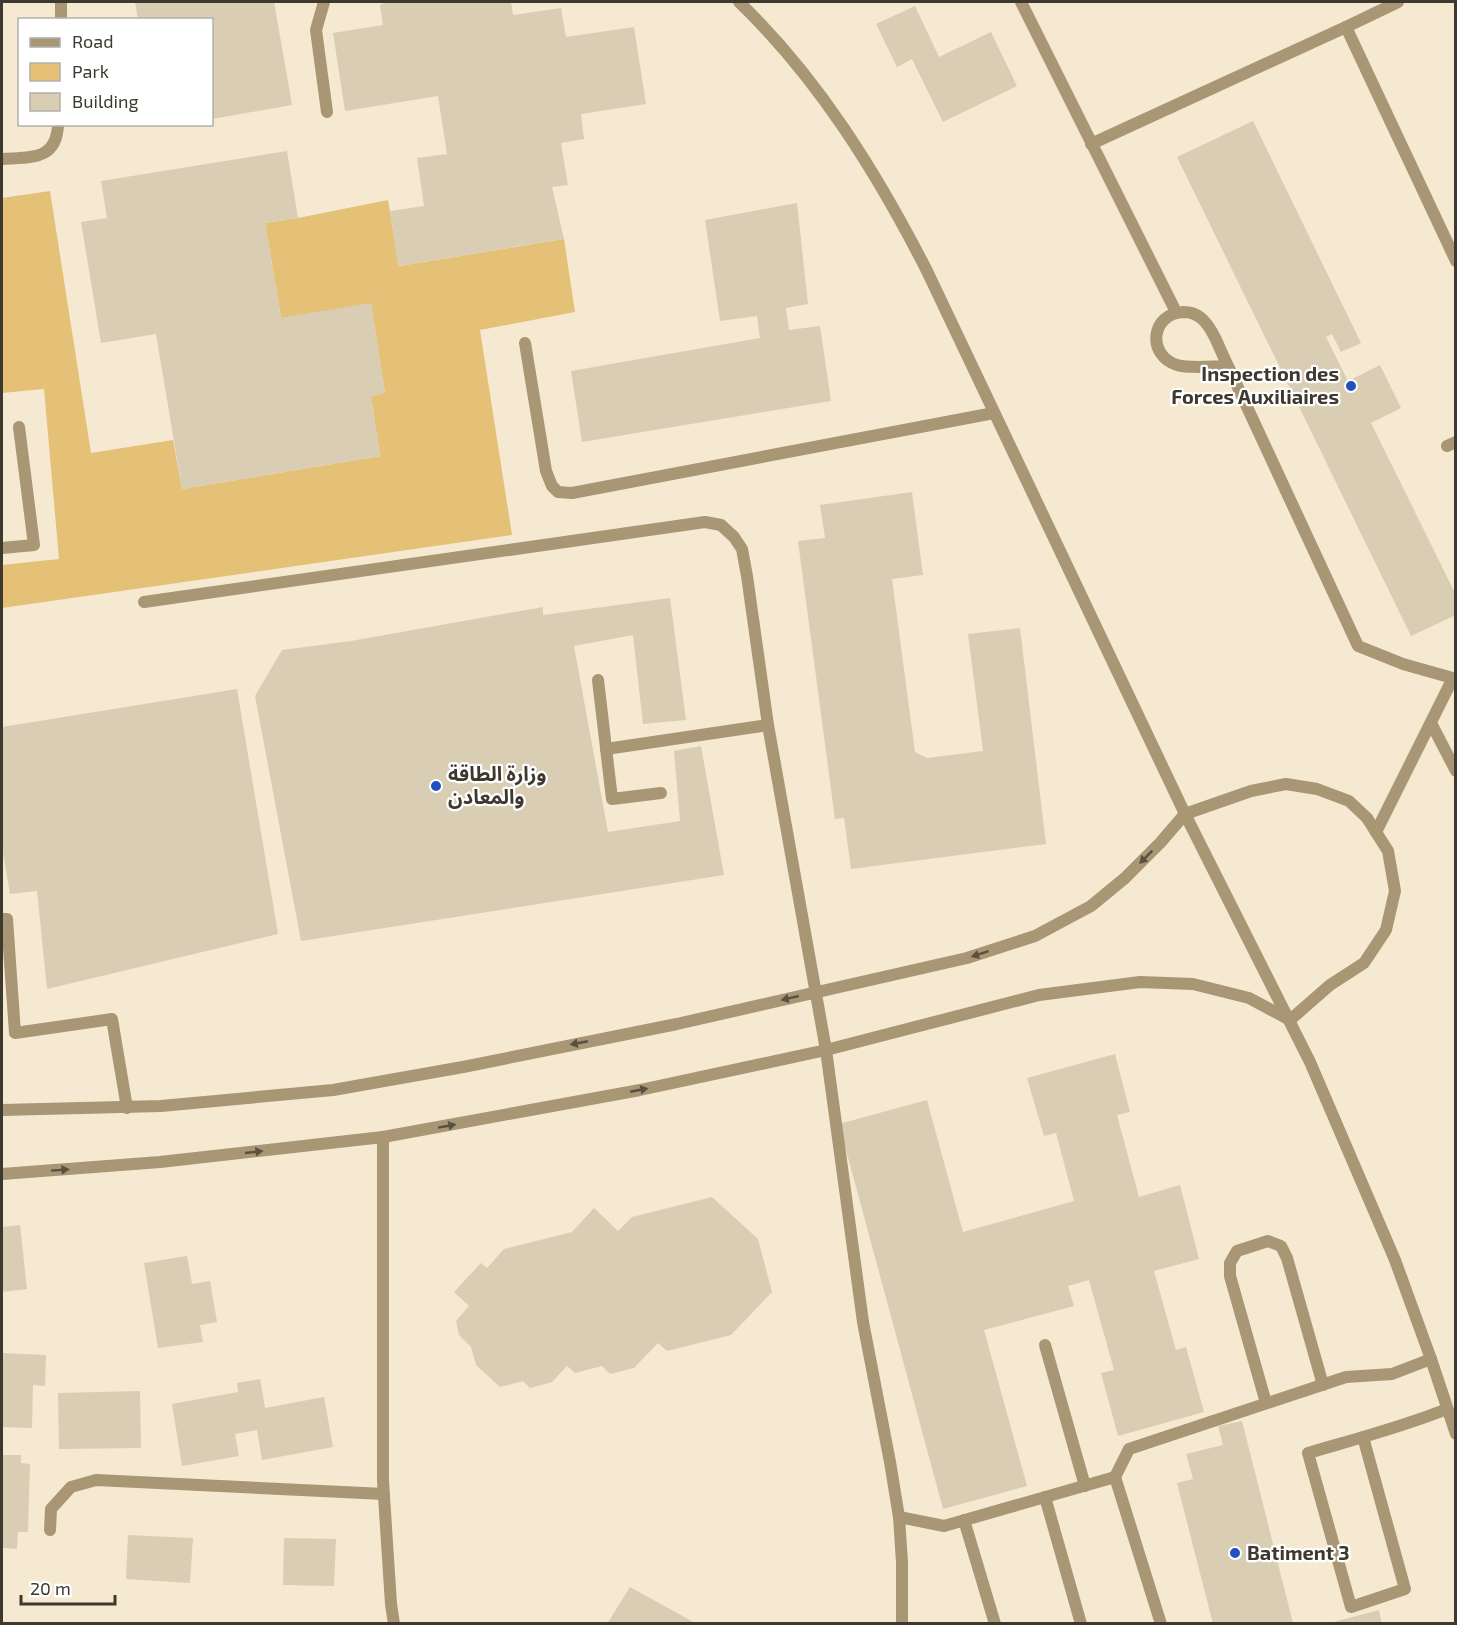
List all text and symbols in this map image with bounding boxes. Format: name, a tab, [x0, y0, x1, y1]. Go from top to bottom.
legend	[18, 18, 213, 126]
text: Road	[72, 30, 113, 52]
text: Park	[72, 60, 109, 82]
text: Building	[72, 90, 139, 112]
place label: Inspection des Forces Auxiliaires	[1171, 361, 1339, 408]
marker: Inspection des Forces Auxiliaires	[1344, 379, 1358, 393]
place label: وزارة الطاقة والمعادن	[448, 761, 546, 809]
marker: وزارة الطاقة والمعادن	[429, 779, 443, 793]
one-way arrow	[1138, 850, 1153, 864]
one-way arrow	[971, 950, 989, 959]
one-way arrow	[780, 994, 799, 1003]
one-way arrow	[569, 1039, 588, 1049]
one-way arrow	[630, 1085, 649, 1094]
one-way arrow	[438, 1121, 457, 1130]
one-way arrow	[245, 1147, 264, 1157]
one-way arrow	[50, 1165, 69, 1175]
place label: Batiment 3	[1247, 1540, 1350, 1564]
marker: Batiment 3	[1228, 1546, 1242, 1560]
scale bar	[21, 1568, 116, 1606]
text: 20 m	[30, 1577, 71, 1599]

